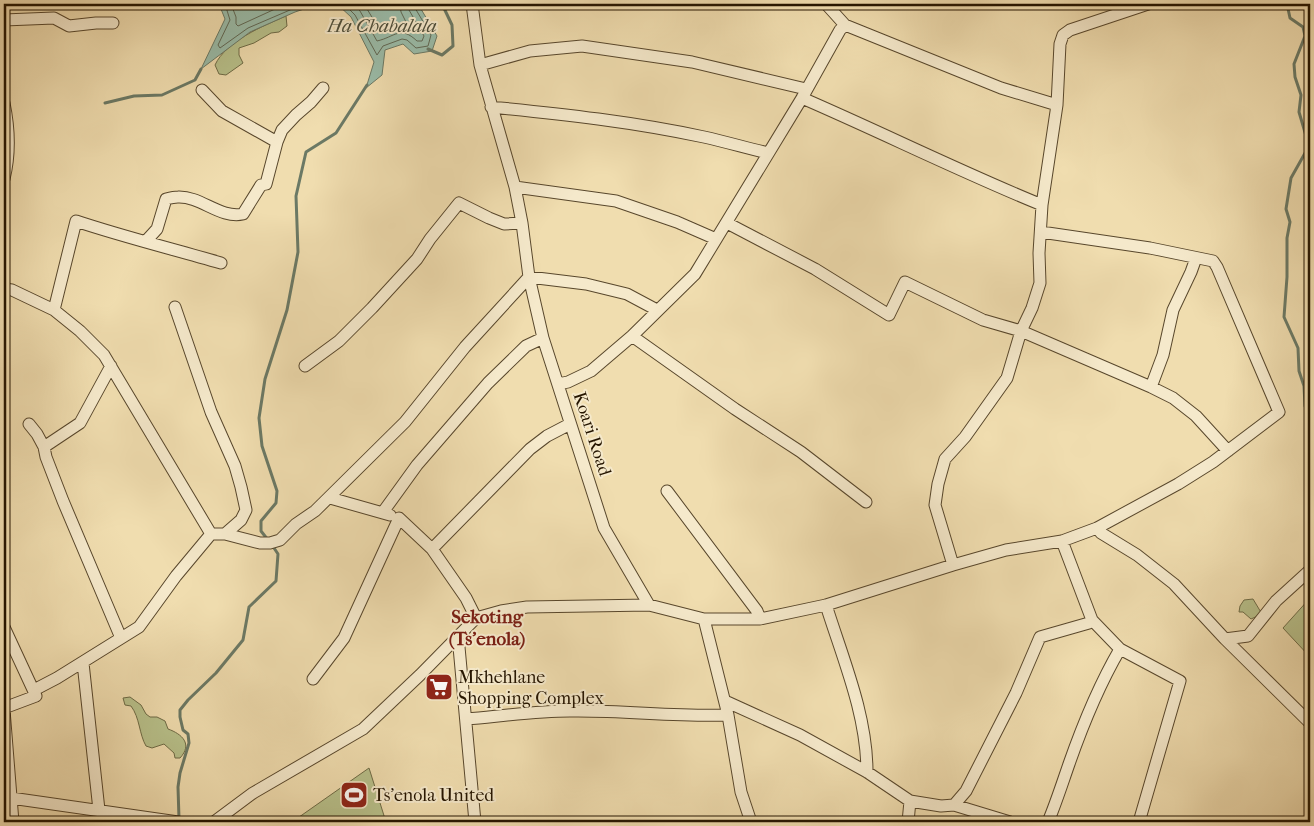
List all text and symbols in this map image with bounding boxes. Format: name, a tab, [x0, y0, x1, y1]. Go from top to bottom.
water label: Ha Chabalala	[326, 15, 437, 37]
street label: Koari Road	[569, 389, 616, 479]
district label: Sekoting (Ts'enola)	[449, 606, 525, 650]
place label: Mkhehlane Shopping Complex	[458, 667, 604, 709]
supermarket icon: Mkhehlane Shopping Complex	[424, 672, 454, 702]
sports icon: Ts'enola United	[339, 780, 369, 810]
place label: Ts'enola United	[373, 785, 494, 806]

